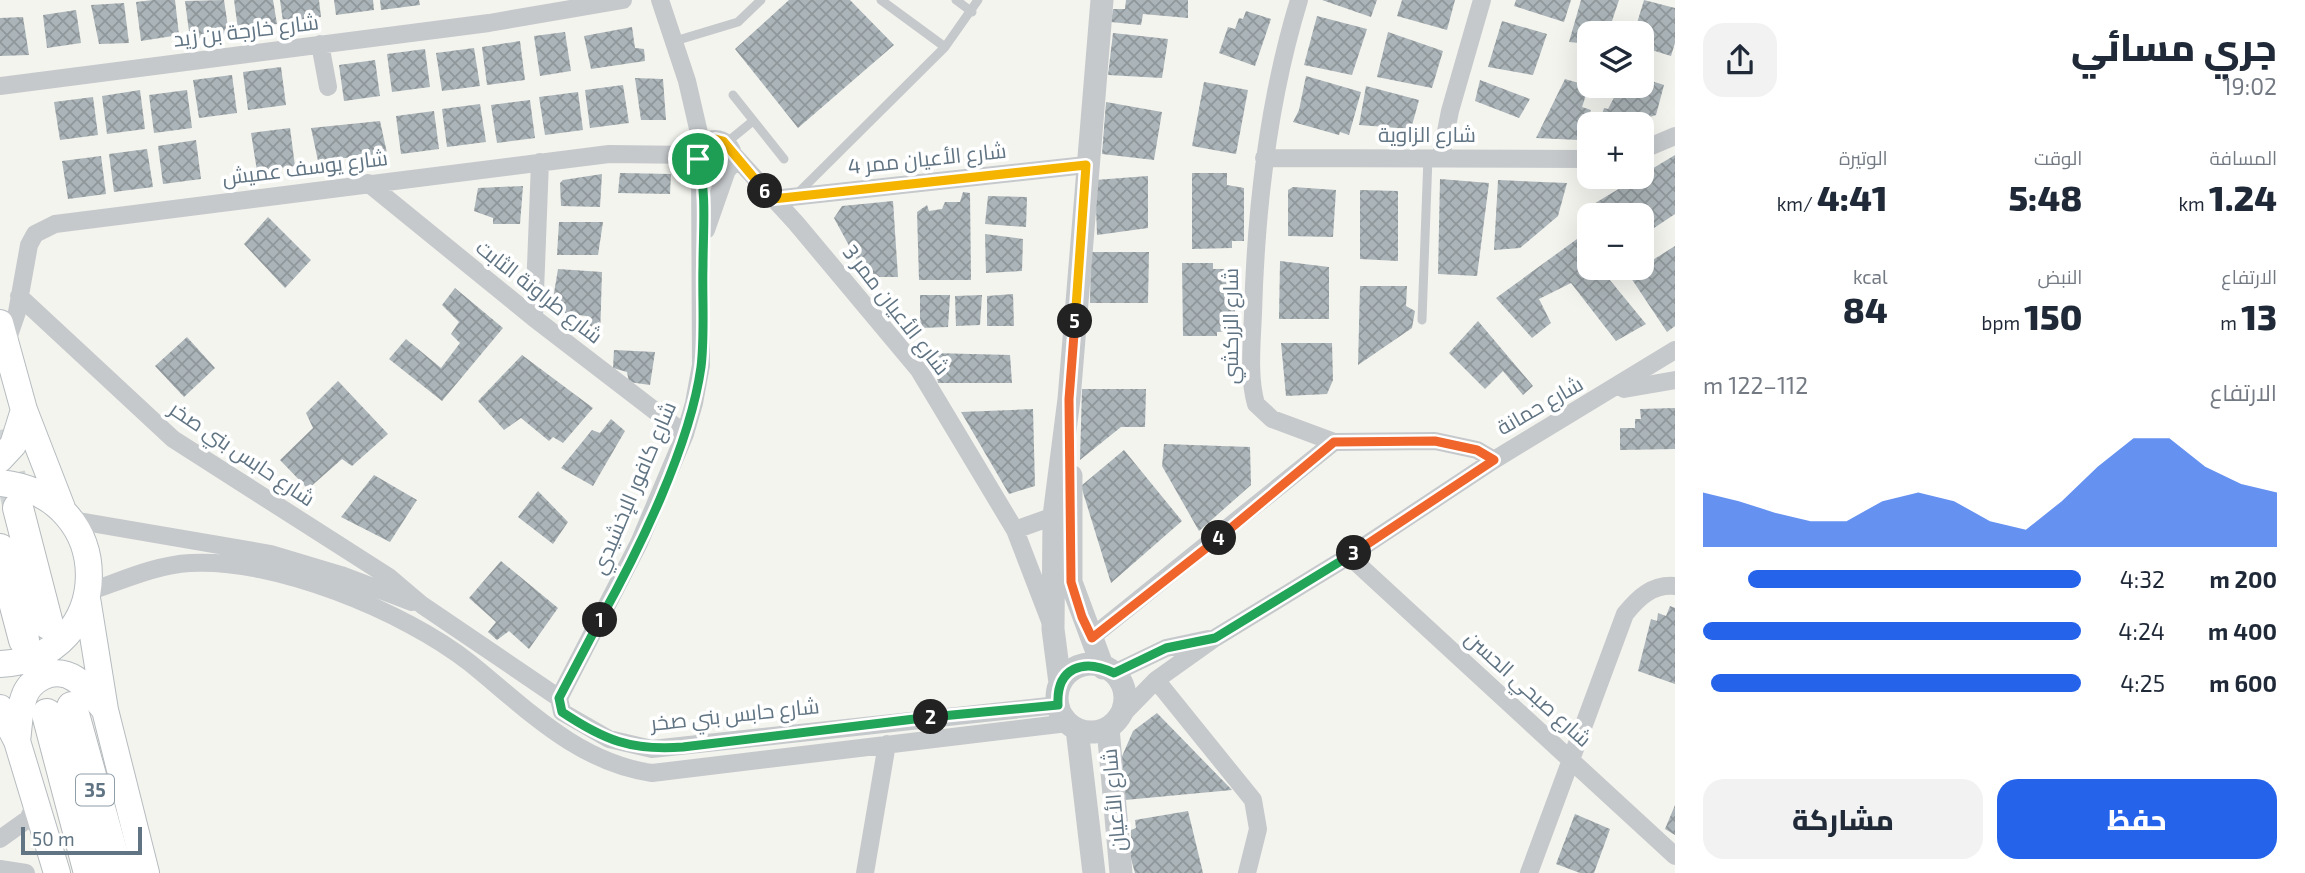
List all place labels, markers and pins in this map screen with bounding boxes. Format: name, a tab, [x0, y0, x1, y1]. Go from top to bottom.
pin	[668, 129, 728, 189]
pin: 6	[748, 174, 782, 208]
pin: 5	[1058, 304, 1092, 338]
pin: 4	[1202, 520, 1236, 556]
pin: 3	[1336, 536, 1372, 570]
pin: 1	[582, 602, 618, 638]
pin: 2	[914, 700, 948, 734]

